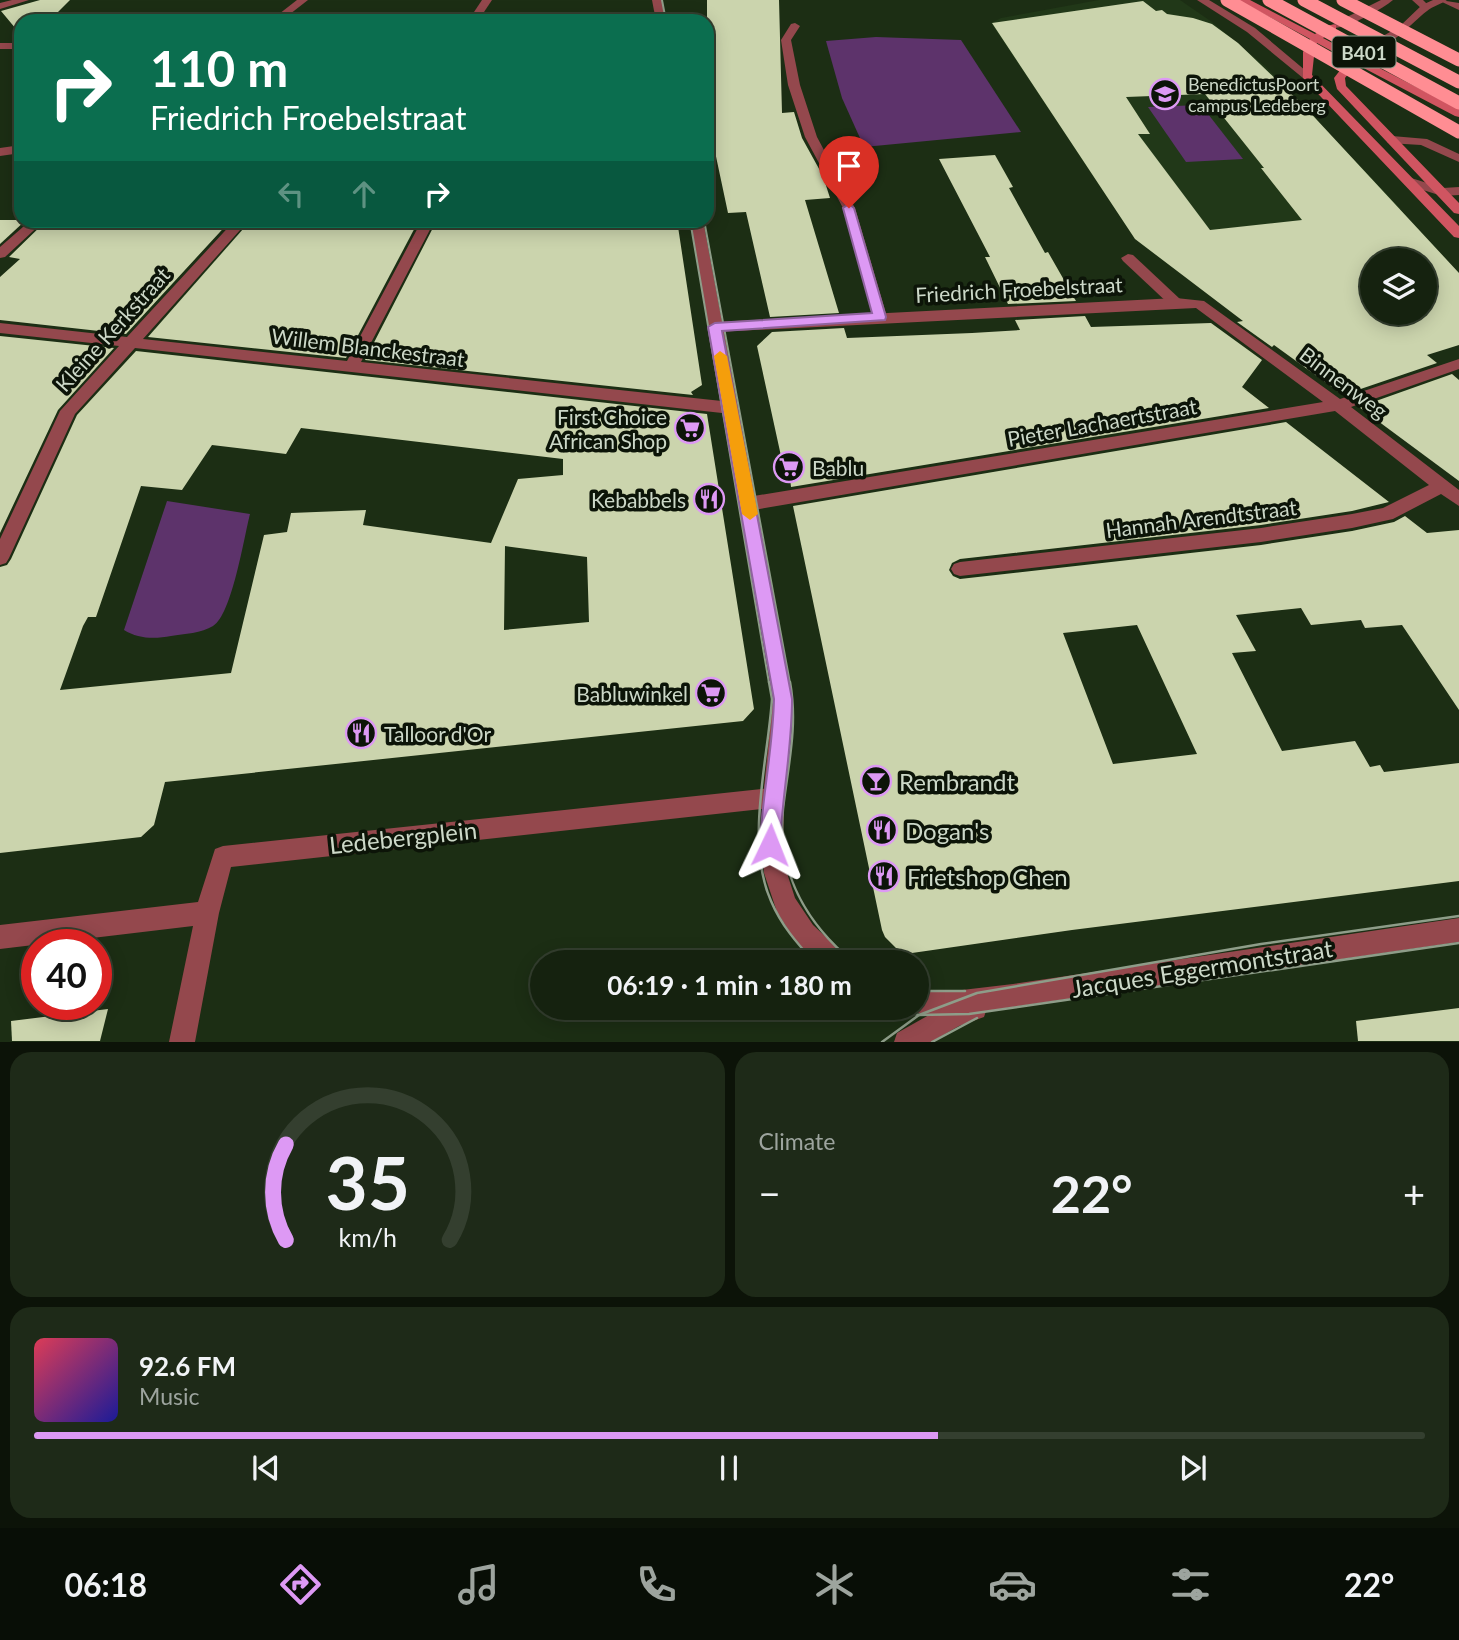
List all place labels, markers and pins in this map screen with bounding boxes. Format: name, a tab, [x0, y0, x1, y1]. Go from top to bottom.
place label: BenedictusPoort campus Ledeberg	[1188, 73, 1326, 116]
school or university icon: BenedictusPoort campus Ledeberg	[1148, 77, 1182, 111]
pin	[819, 136, 879, 208]
place label: First Choice African Shop	[549, 404, 667, 453]
supermarket icon: First Choice African Shop	[673, 411, 707, 445]
supermarket icon: Bablu	[772, 450, 806, 484]
place label: Bablu	[812, 455, 864, 480]
restaurant icon: Kebabbels	[692, 482, 726, 516]
place label: Kebabbels	[591, 487, 686, 512]
supermarket icon: Babluwinkel	[694, 676, 728, 710]
place label: Babluwinkel	[576, 681, 688, 706]
restaurant icon: Talloor d'Or	[344, 716, 378, 750]
place label: Talloor d'Or	[384, 721, 491, 746]
bar icon: Rembrandt	[859, 764, 893, 798]
place label: Rembrandt	[899, 767, 1015, 796]
restaurant icon: Dogan's	[865, 813, 899, 847]
place label: Dogan's	[905, 816, 989, 845]
restaurant icon: Frietshop Chen	[867, 859, 901, 893]
place label: Frietshop Chen	[907, 862, 1068, 891]

